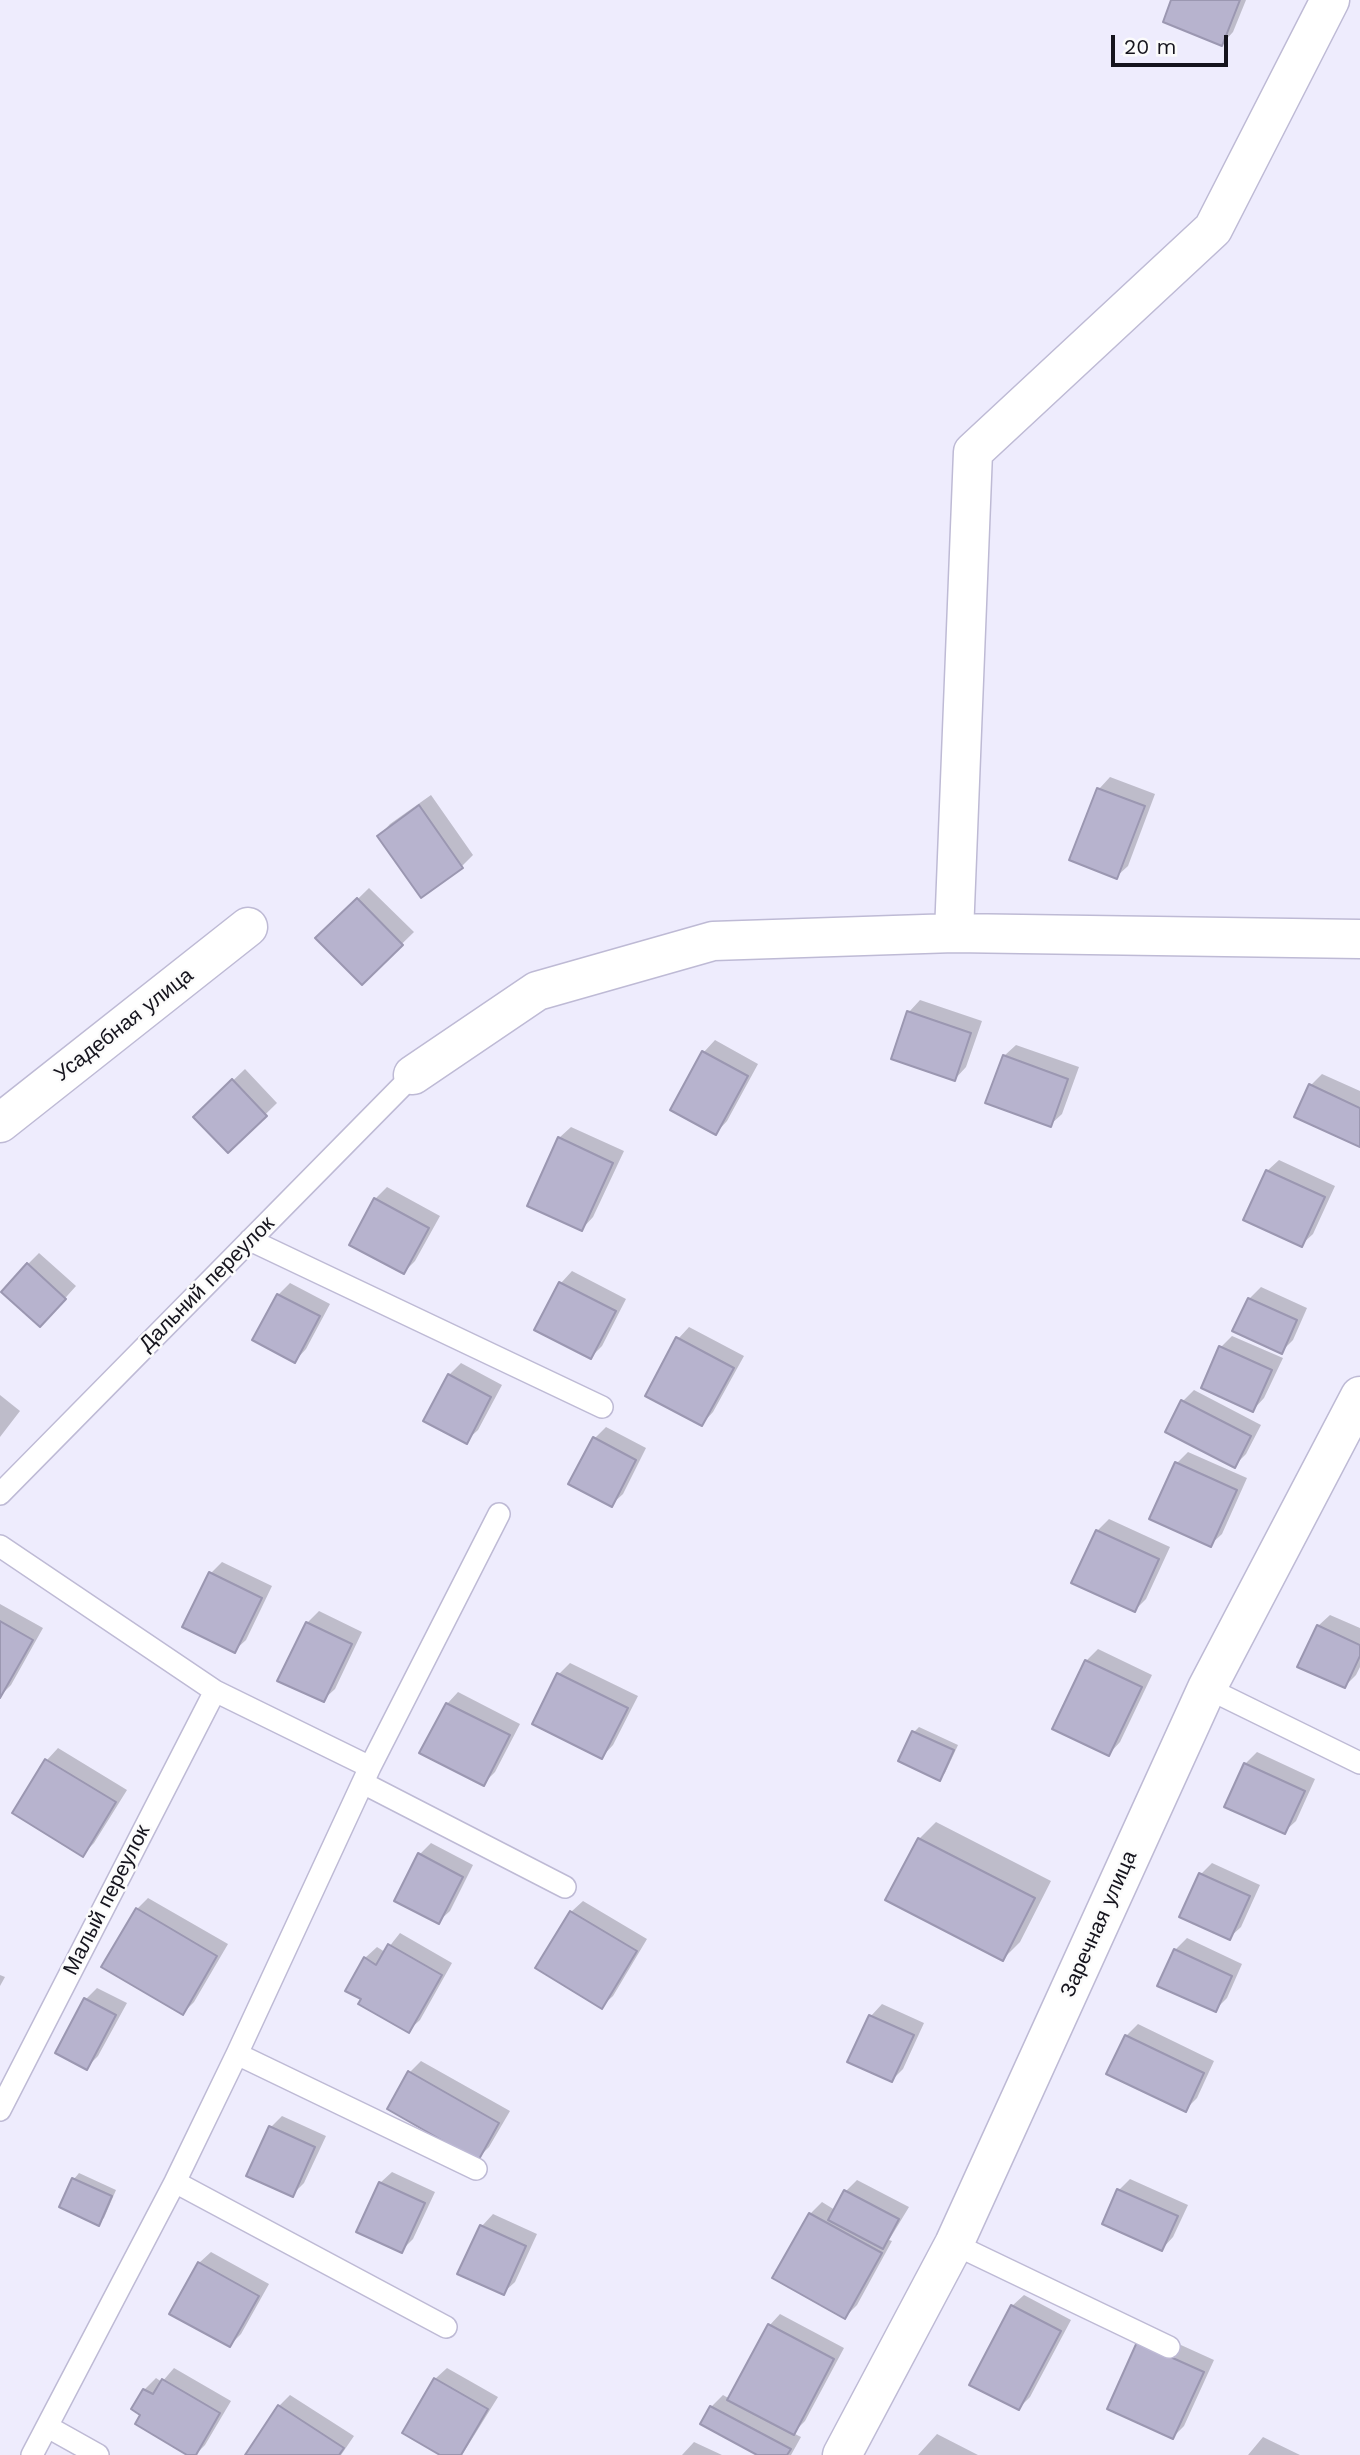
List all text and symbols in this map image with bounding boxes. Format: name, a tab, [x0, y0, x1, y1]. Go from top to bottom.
scale bar	[1115, 21, 1232, 65]
text: 20 m	[1124, 34, 1176, 59]
street label: Усадебная улица	[50, 963, 198, 1087]
street label: Дальний переулок	[134, 1211, 280, 1357]
street label: Малый переулок	[58, 1821, 156, 1979]
street label: Заречная улица	[1055, 1847, 1143, 2001]

